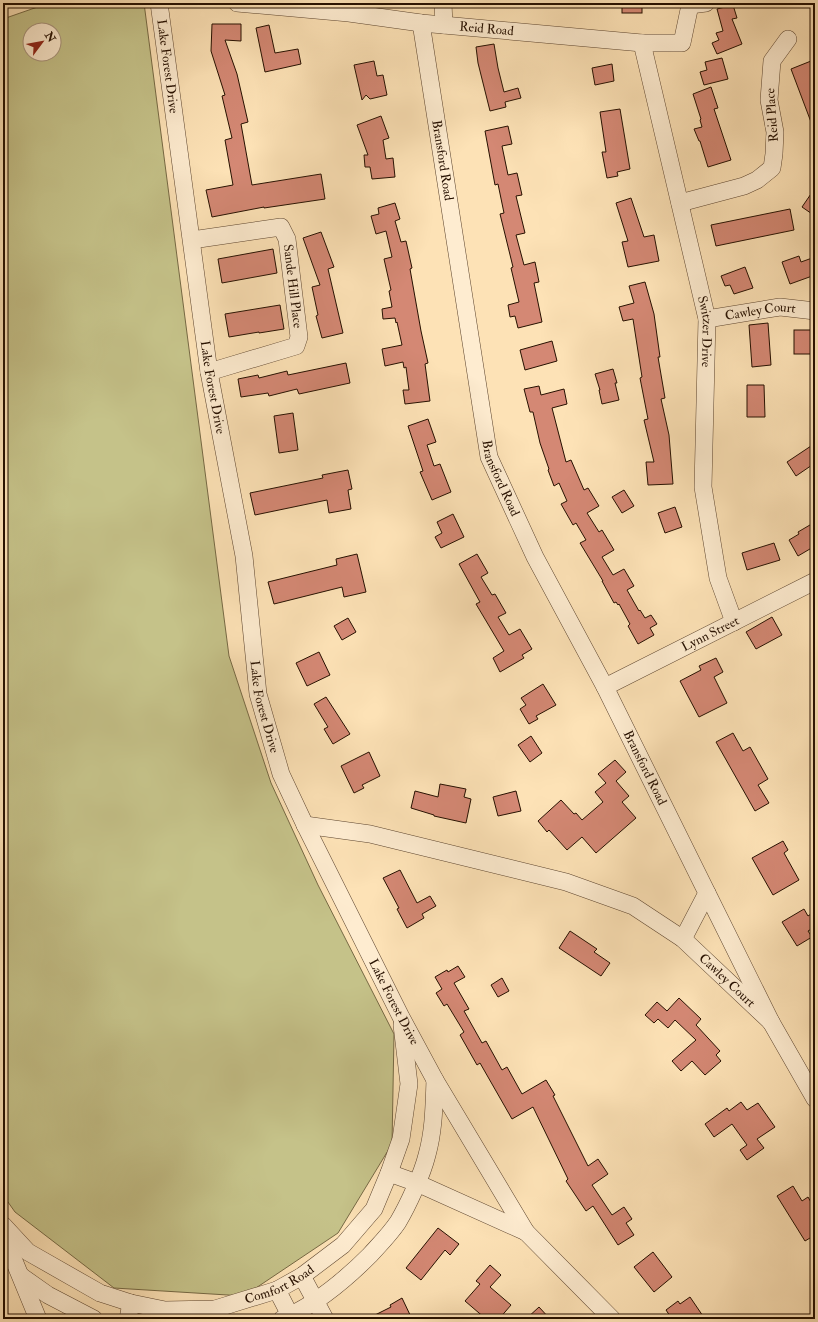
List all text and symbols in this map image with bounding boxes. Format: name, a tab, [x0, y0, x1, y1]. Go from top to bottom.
street label: Lake Forest Drive	[153, 18, 182, 115]
street label: Reid Road	[459, 19, 515, 39]
north arrow	[22, 22, 62, 62]
text: N	[41, 28, 59, 46]
street label: Reid Place	[762, 87, 782, 143]
street label: Bransford Road	[428, 119, 457, 202]
street label: Sande Hill Place	[280, 243, 306, 330]
street label: Switzer Drive	[694, 294, 715, 368]
street label: Cawley Court	[724, 299, 797, 324]
street label: Lake Forest Drive	[197, 340, 229, 436]
street label: Bransford Road	[478, 439, 523, 519]
street label: Lynn Street	[679, 613, 742, 655]
street label: Lake Forest Drive	[247, 660, 283, 755]
street label: Bransford Road	[620, 728, 670, 808]
street label: Cawley Court	[696, 950, 758, 1011]
street label: Lake Forest Drive	[365, 956, 423, 1048]
street label: Comfort Road	[243, 1261, 318, 1307]

